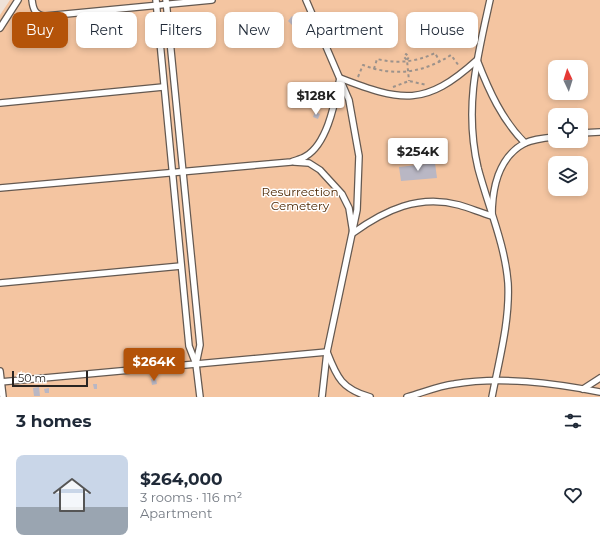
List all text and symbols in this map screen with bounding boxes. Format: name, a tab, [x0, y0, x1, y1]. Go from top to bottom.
chip: Buy	[12, 12, 68, 48]
chip: Rent	[76, 12, 137, 48]
chip: Filters	[145, 12, 216, 48]
chip: New	[224, 12, 284, 48]
chip: Apartment	[292, 12, 398, 48]
chip: House	[406, 12, 478, 48]
north arrow	[548, 60, 588, 100]
map controls	[548, 60, 588, 196]
pin: $128K	[288, 82, 344, 116]
text: $128K	[296, 87, 336, 103]
button: locate	[548, 108, 588, 148]
pin: $254K	[390, 138, 446, 172]
text: $254K	[397, 143, 439, 159]
button: layers	[548, 156, 588, 196]
park label: Resurrection Cemetery	[261, 184, 339, 213]
pin: $264K	[126, 348, 182, 382]
text: $264K	[133, 353, 175, 369]
scale bar	[12, 369, 88, 388]
text: 50 m	[18, 371, 46, 385]
icon: filters	[562, 410, 584, 432]
text: 3 homes	[16, 411, 91, 431]
text: $264,000	[140, 469, 223, 489]
icon: home	[48, 471, 96, 519]
icon: heart	[562, 484, 584, 506]
text: 3 rooms · 116 m²	[140, 489, 242, 505]
text: Apartment	[140, 505, 212, 521]

